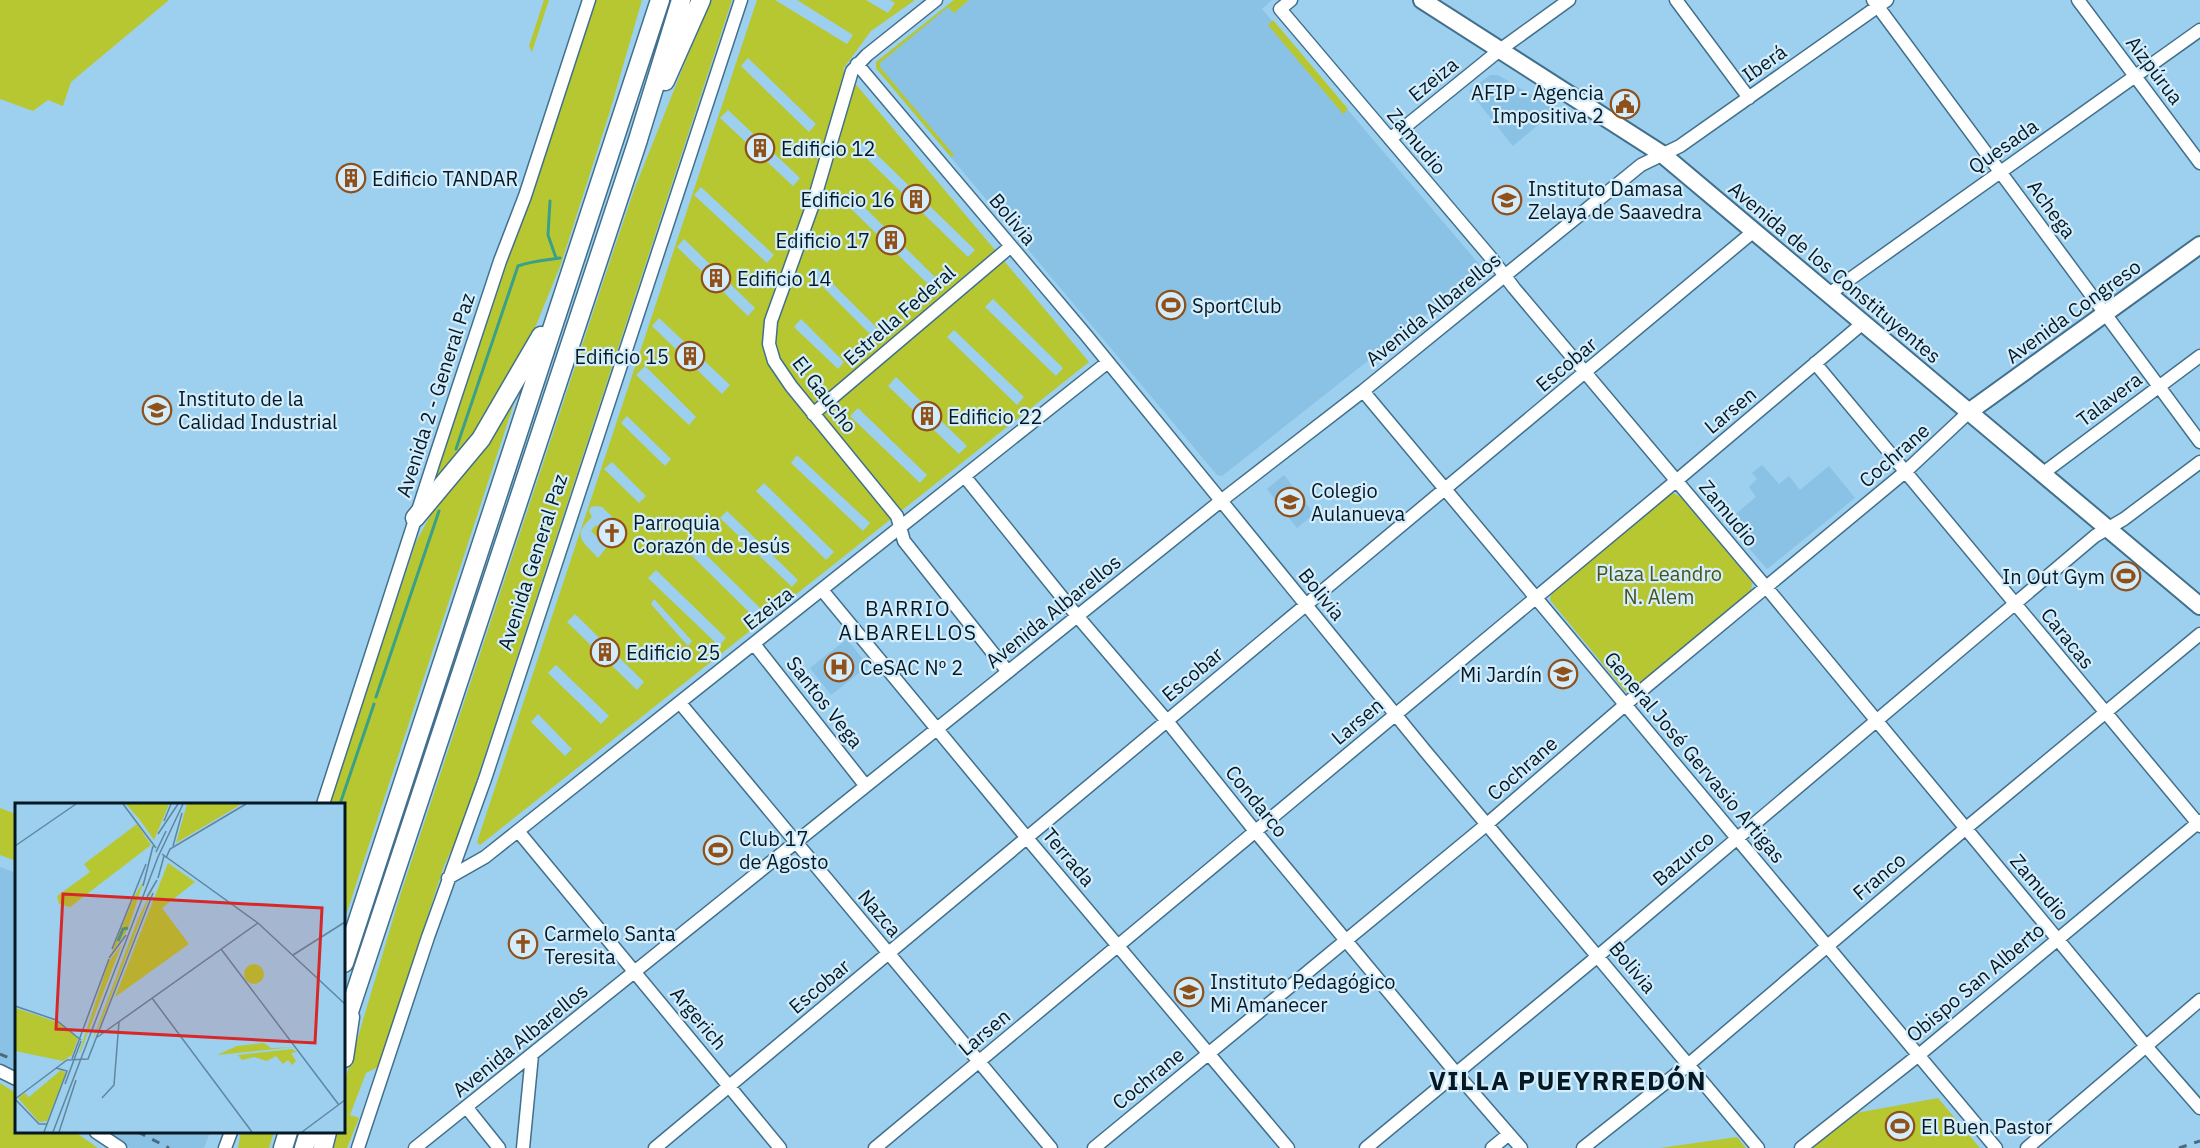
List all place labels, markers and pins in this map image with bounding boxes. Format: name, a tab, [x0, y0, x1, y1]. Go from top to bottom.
place label: AFIP - Agencia Impositiva 2	[1471, 79, 1604, 129]
public building icon: AFIP - Agencia Impositiva 2	[1609, 88, 1641, 120]
building icon: Edificio 12	[744, 132, 776, 164]
place label: Edificio 12	[781, 135, 875, 162]
building icon: Edificio TANDAR	[335, 162, 367, 194]
place label: Edificio TANDAR	[372, 165, 518, 192]
place label: Instituto Damasa Zelaya de Saavedra	[1528, 175, 1702, 225]
building icon: Edificio 16	[900, 183, 932, 215]
school or university icon: Instituto Damasa Zelaya de Saavedra	[1491, 184, 1523, 216]
place label: Edificio 16	[801, 186, 895, 213]
building icon: Edificio 17	[875, 224, 907, 256]
place label: Edificio 17	[776, 227, 870, 254]
building icon: Edificio 14	[700, 262, 732, 294]
place label: Edificio 14	[737, 265, 831, 292]
sports icon: SportClub	[1155, 289, 1187, 321]
place label: SportClub	[1192, 292, 1282, 319]
building icon: Edificio 15	[674, 340, 706, 372]
place label: Edificio 15	[575, 343, 669, 370]
place label: Instituto de la Calidad Industrial	[178, 385, 338, 435]
school or university icon: Instituto de la Calidad Industrial	[141, 394, 173, 426]
building icon: Edificio 22	[911, 400, 943, 432]
place label: Edificio 22	[948, 403, 1042, 430]
place label: Colegio Aulanueva	[1311, 477, 1406, 527]
school or university icon: Colegio Aulanueva	[1274, 486, 1306, 518]
place label: Parroquia Corazón de Jesús	[633, 509, 790, 559]
church icon: Parroquia Corazón de Jesús	[596, 517, 628, 549]
sports icon: In Out Gym	[2110, 560, 2142, 592]
place label: In Out Gym	[2002, 563, 2105, 590]
building icon: Edificio 25	[589, 636, 621, 668]
place label: Edificio 25	[626, 639, 720, 666]
hospital icon: CeSAC Nº 2	[823, 651, 855, 683]
place label: CeSAC Nº 2	[860, 654, 963, 681]
school or university icon: Mi Jardín	[1547, 658, 1579, 690]
place label: Mi Jardín	[1460, 661, 1542, 688]
place label: Club 17 de Agosto	[739, 825, 829, 875]
sports icon: Club 17 de Agosto	[702, 834, 734, 866]
place label: Carmelo Santa Teresita	[544, 920, 676, 970]
church icon: Carmelo Santa Teresita	[507, 928, 539, 960]
place label: Instituto Pedagógico Mi Amanecer	[1210, 968, 1396, 1018]
school or university icon: Instituto Pedagógico Mi Amanecer	[1173, 976, 1205, 1008]
sports icon: El Buen Pastor	[1884, 1110, 1916, 1142]
place label: El Buen Pastor	[1921, 1113, 2052, 1140]

